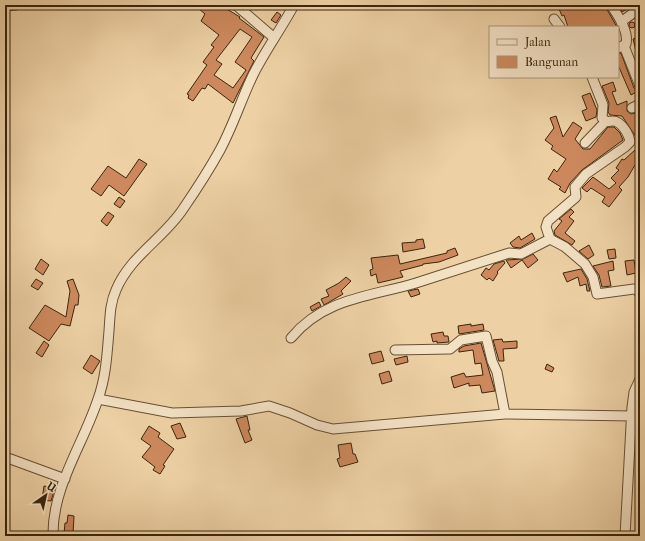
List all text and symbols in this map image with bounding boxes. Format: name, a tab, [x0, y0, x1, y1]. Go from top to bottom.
legend	[489, 26, 619, 78]
text: Jalan	[524, 35, 551, 49]
text: Bangunan	[525, 55, 578, 69]
north arrow	[26, 475, 66, 515]
text: U	[43, 479, 59, 495]

